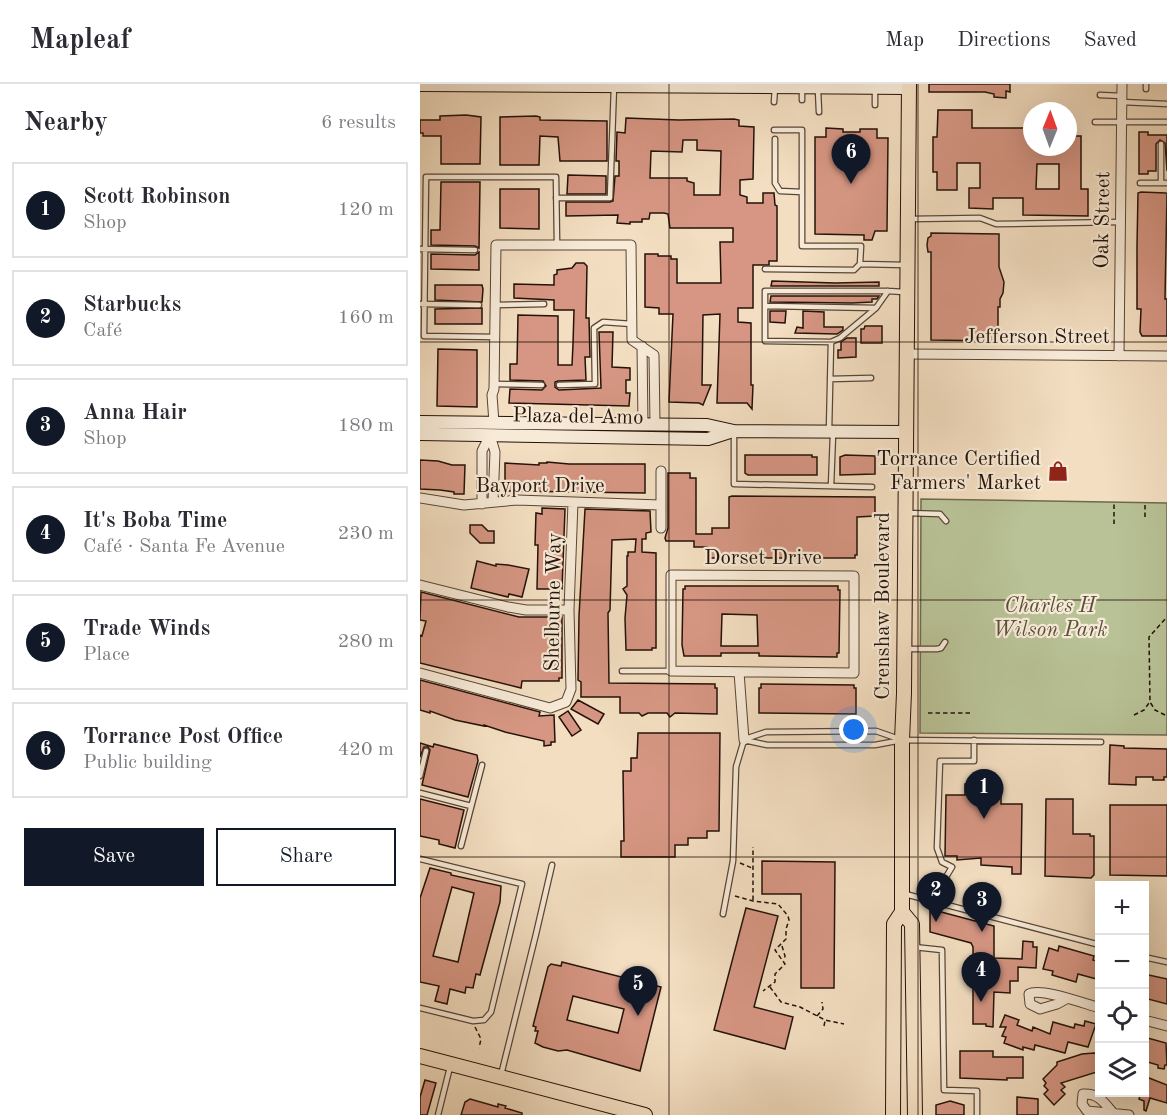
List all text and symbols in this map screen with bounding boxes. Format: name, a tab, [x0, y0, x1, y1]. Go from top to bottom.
text: Mapleaf	[30, 27, 130, 55]
text: Map	[885, 30, 924, 51]
text: Directions	[957, 30, 1051, 51]
text: Saved	[1084, 30, 1137, 51]
north arrow	[1023, 102, 1077, 156]
text: Nearby	[24, 110, 108, 136]
text: 6 results	[321, 113, 396, 133]
pin: 6	[832, 135, 870, 184]
street label: Oak Street	[1092, 171, 1114, 269]
text: Scott Robinson	[83, 186, 231, 208]
text: 1	[40, 200, 51, 220]
text: 120 m	[338, 200, 394, 220]
text: Shop	[83, 213, 127, 233]
text: Starbucks	[83, 294, 181, 316]
text: 2	[40, 308, 51, 328]
text: 160 m	[338, 308, 394, 328]
text: Café	[83, 321, 122, 341]
street label: Jefferson Street	[964, 327, 1110, 348]
text: Anna Hair	[83, 402, 187, 424]
street label: Plaza del Amo	[512, 405, 644, 429]
text: 3	[40, 416, 51, 436]
text: 180 m	[338, 416, 394, 436]
text: Shop	[83, 429, 127, 449]
place label: Torrance Certified Farmers' Market	[876, 449, 1041, 494]
shop icon: Torrance Certified Farmers' Market	[1046, 459, 1070, 483]
street label: Bayport Drive	[475, 476, 605, 497]
text: It's Boba Time	[83, 510, 228, 532]
street label: Crenshaw Boulevard	[873, 512, 894, 700]
text: 4	[40, 524, 51, 544]
text: 230 m	[338, 524, 394, 544]
street label: Shelburne Way	[542, 532, 566, 672]
text: Café · Santa Fe Avenue	[83, 537, 285, 557]
street label: Dorset Drive	[704, 548, 822, 569]
park label: Charles H Wilson Park	[993, 596, 1107, 641]
text: Trade Winds	[83, 618, 210, 640]
text: 5	[40, 632, 51, 652]
text: 280 m	[338, 632, 394, 652]
text: Place	[83, 645, 130, 665]
your location	[839, 715, 868, 744]
text: Torrance Post Office	[83, 726, 283, 748]
text: 6	[40, 740, 51, 760]
text: 420 m	[338, 740, 394, 760]
text: Public building	[83, 753, 212, 773]
pin: 1	[964, 770, 1004, 819]
button: Save	[24, 828, 204, 886]
button: Share	[216, 828, 396, 886]
pin: 2	[916, 872, 956, 922]
map controls	[1095, 881, 1149, 1097]
button: +	[1095, 881, 1149, 935]
pin: 3	[962, 882, 1002, 932]
button: −	[1095, 935, 1149, 989]
pin: 4	[962, 952, 1000, 1002]
pin: 5	[618, 966, 658, 1016]
button: locate	[1095, 989, 1149, 1043]
button: layers	[1095, 1043, 1149, 1097]

